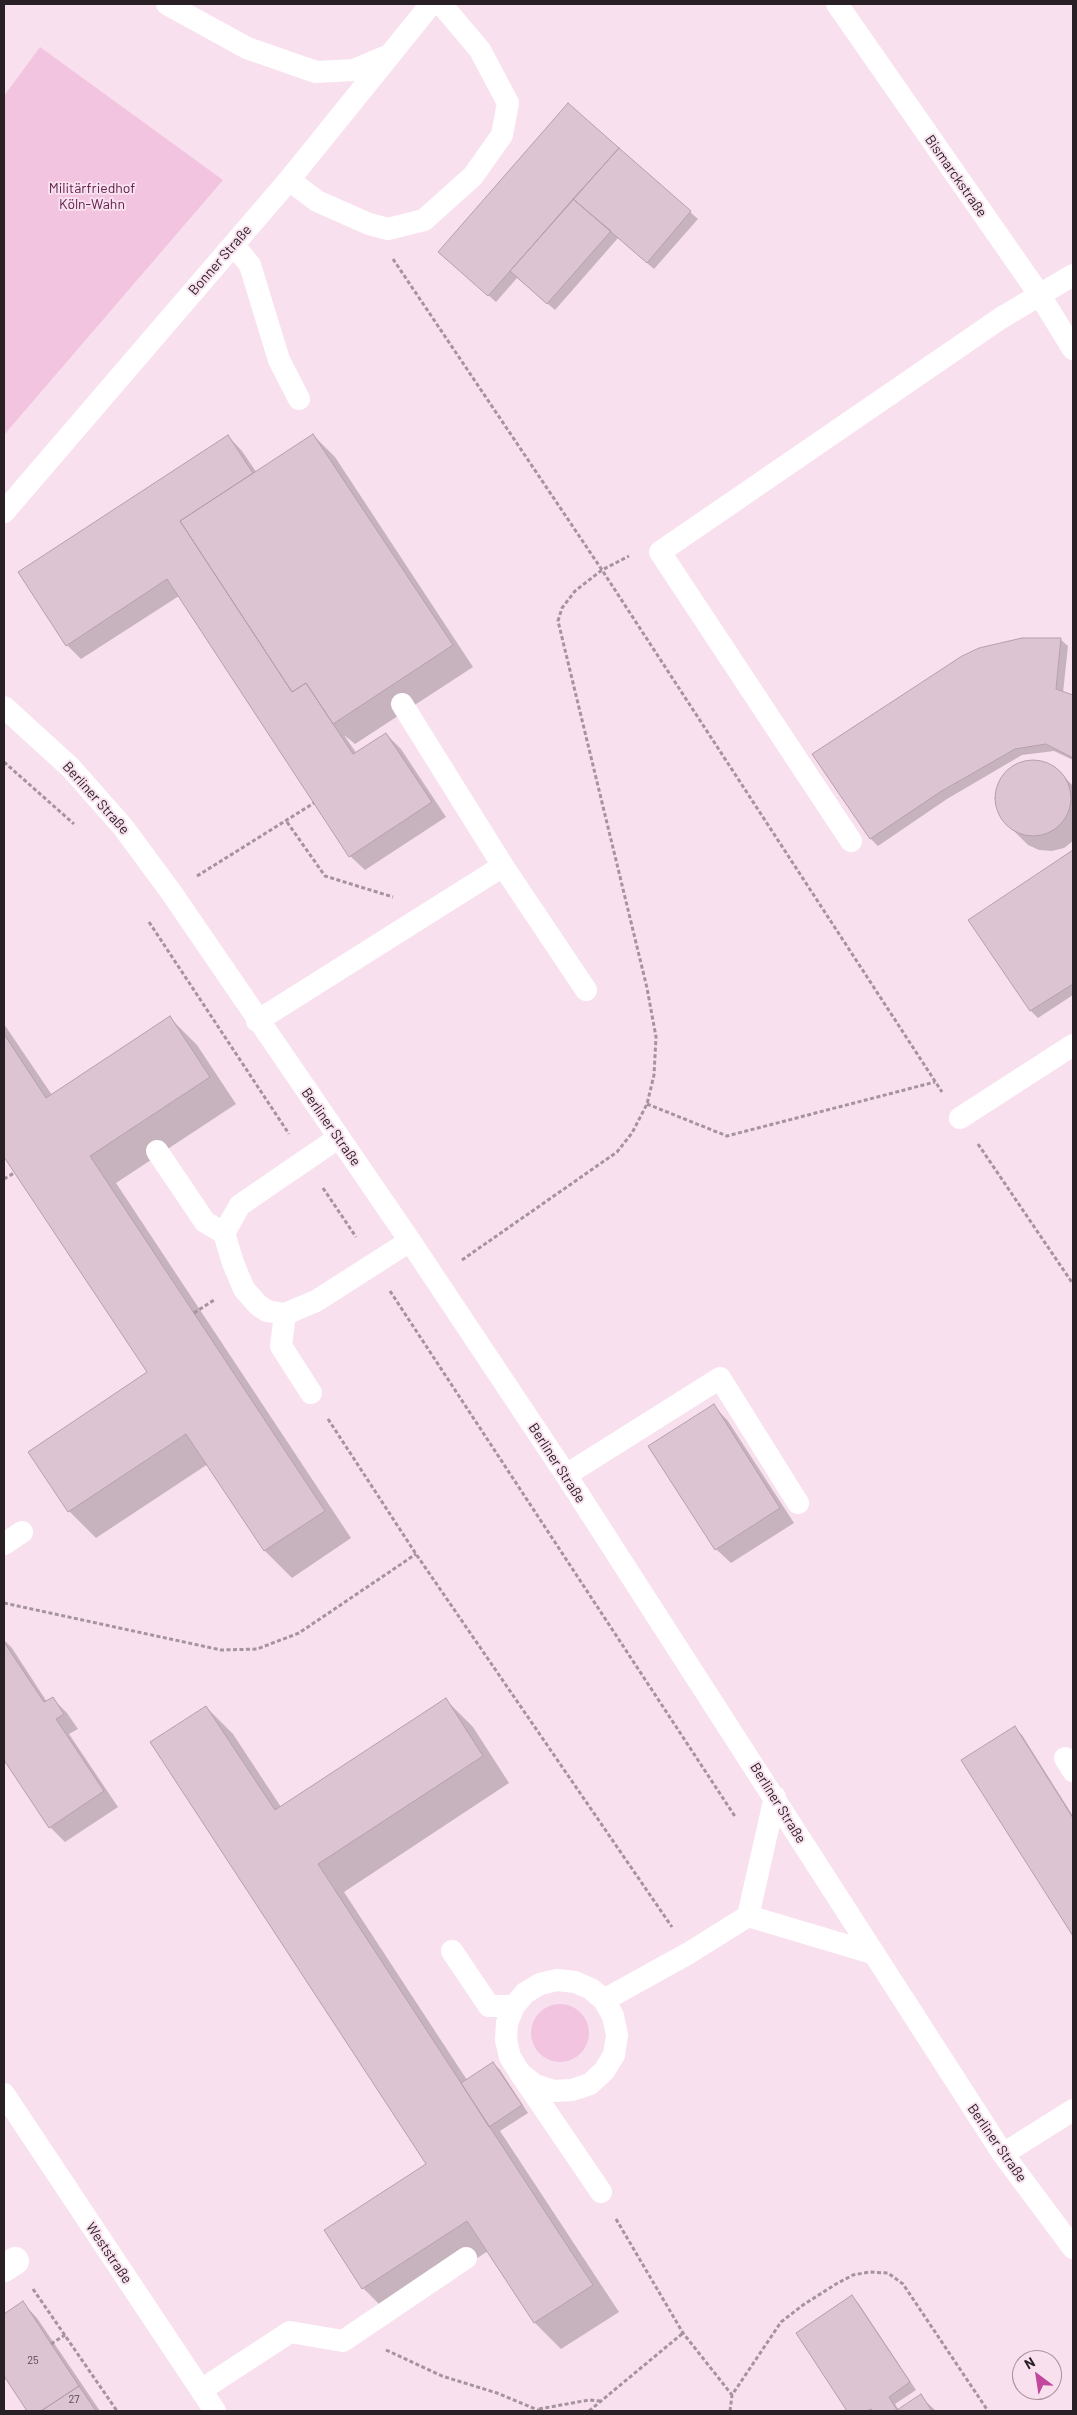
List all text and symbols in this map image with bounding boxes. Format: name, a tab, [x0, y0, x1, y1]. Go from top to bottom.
street label: Bismarckstraße	[921, 132, 991, 220]
park label: Militärfriedhof Köln-Wahn	[49, 180, 135, 212]
street label: Bonner Straße	[185, 221, 255, 299]
street label: Berliner Straße	[59, 758, 133, 838]
street label: Berliner Straße	[298, 1085, 364, 1169]
street label: Berliner Straße	[525, 1420, 589, 1506]
street label: Berliner Straße	[747, 1760, 809, 1846]
street label: Berliner Straße	[964, 2101, 1030, 2185]
street label: Weststraße	[82, 2219, 136, 2287]
north arrow	[1012, 2350, 1062, 2400]
house number: 25	[27, 2353, 39, 2367]
text: N	[1021, 2353, 1038, 2372]
house number: 27	[68, 2392, 80, 2406]

